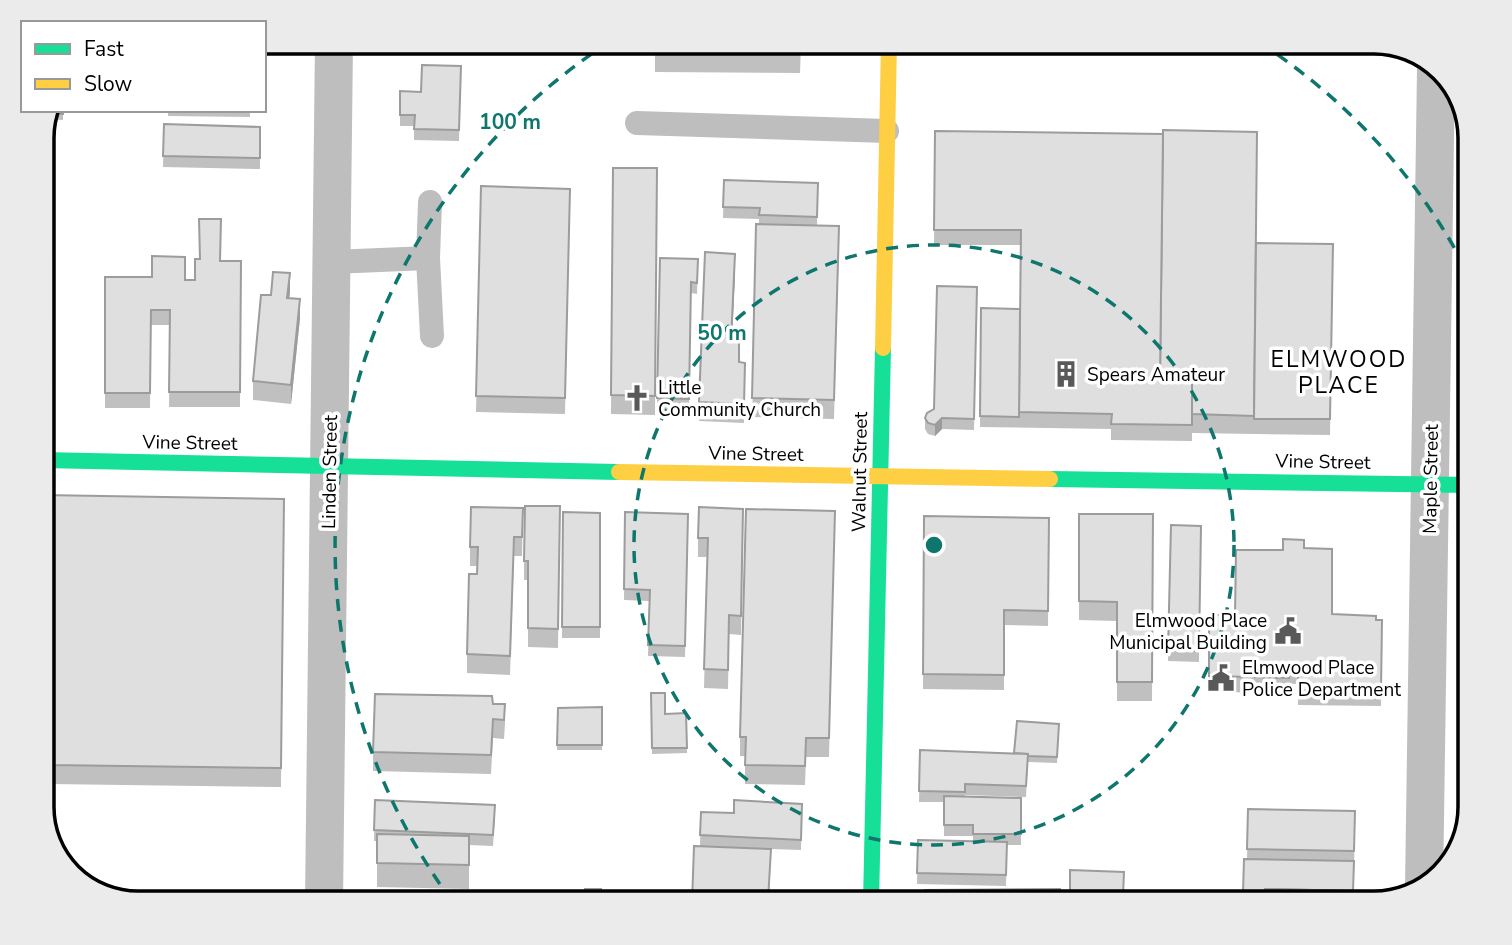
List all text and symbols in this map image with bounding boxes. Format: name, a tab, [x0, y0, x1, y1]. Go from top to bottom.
legend	[21, 21, 266, 112]
text: Fast	[84, 35, 124, 63]
text: Slow	[84, 70, 133, 98]
text: 100 m	[479, 108, 541, 136]
text: 50 m	[697, 319, 747, 347]
district label: ELMWOOD PLACE	[1271, 344, 1407, 401]
building icon: Spears Amateur	[1051, 359, 1081, 389]
place label: Spears Amateur	[1087, 362, 1225, 388]
place label: Little Community Church	[658, 375, 821, 423]
church icon: Little Community Church	[622, 383, 652, 413]
street label: Walnut Street	[846, 411, 874, 532]
street label: Linden Street	[316, 414, 344, 529]
street label: Maple Street	[1417, 424, 1445, 534]
street label: Vine Street	[141, 429, 238, 457]
street label: Vine Street	[707, 440, 804, 468]
street label: Vine Street	[1274, 448, 1371, 476]
centre of rings	[922, 533, 946, 557]
place label: Elmwood Place Municipal Building	[1109, 608, 1267, 656]
public building icon: Elmwood Place Municipal Building	[1273, 616, 1303, 646]
place label: Elmwood Place Police Department	[1242, 655, 1401, 703]
public building icon: Elmwood Place Police Department	[1206, 663, 1236, 693]

